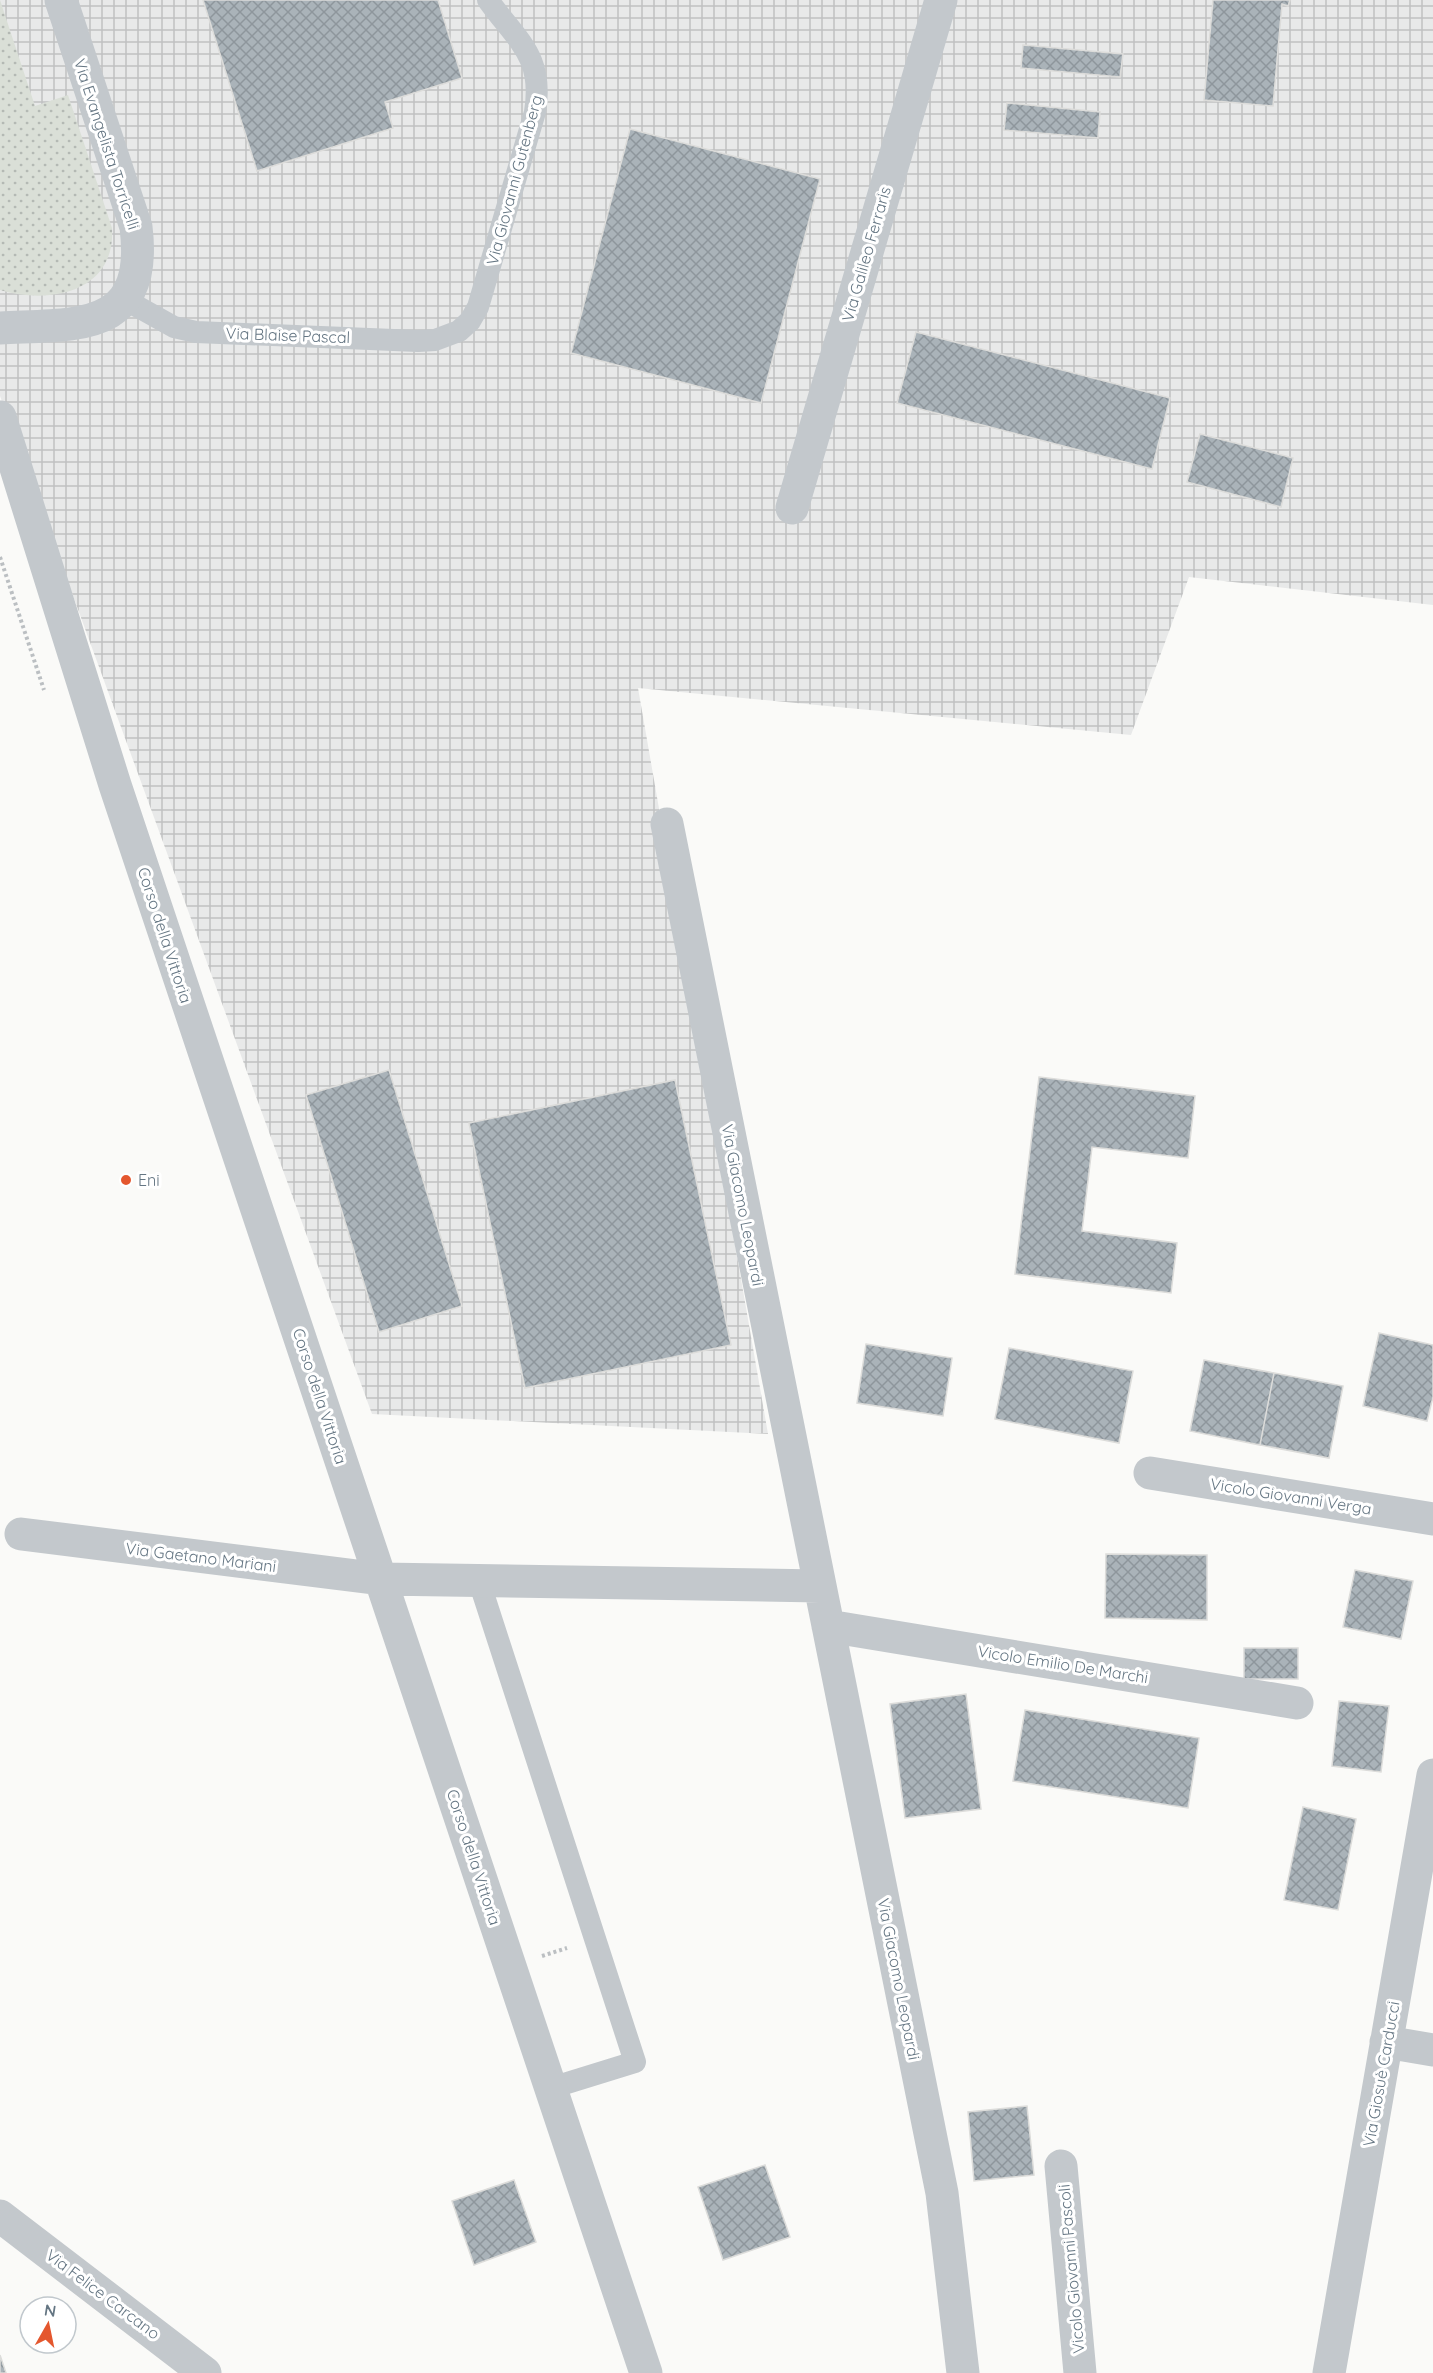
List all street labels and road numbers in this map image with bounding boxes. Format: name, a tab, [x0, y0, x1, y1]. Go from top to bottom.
street label: Via Evangelista Torricelli	[70, 56, 144, 232]
street label: Via Giovanni Gutenberg	[482, 93, 546, 267]
street label: Via Galileo Ferraris	[837, 184, 895, 324]
street label: Via Blaise Pascal	[225, 323, 351, 347]
street label: Corso della Vittoria	[134, 865, 196, 1005]
street label: Via Giacomo Leopardi	[717, 1122, 769, 1288]
street label: Corso della Vittoria	[289, 1326, 351, 1466]
street label: Vicolo Giovanni Verga	[1209, 1473, 1373, 1519]
street label: Via Gaetano Mariani	[125, 1538, 277, 1576]
street label: Vicolo Emilio De Marchi	[976, 1641, 1150, 1687]
street label: Corso della Vittoria	[443, 1787, 505, 1927]
street label: Via Giacomo Leopardi	[873, 1896, 925, 2062]
street label: Via Giosuè Carducci	[1358, 2000, 1404, 2148]
street label: Vicolo Giovanni Pascoli	[1054, 2184, 1088, 2354]
street label: Via Felice Carcano	[42, 2245, 164, 2343]

